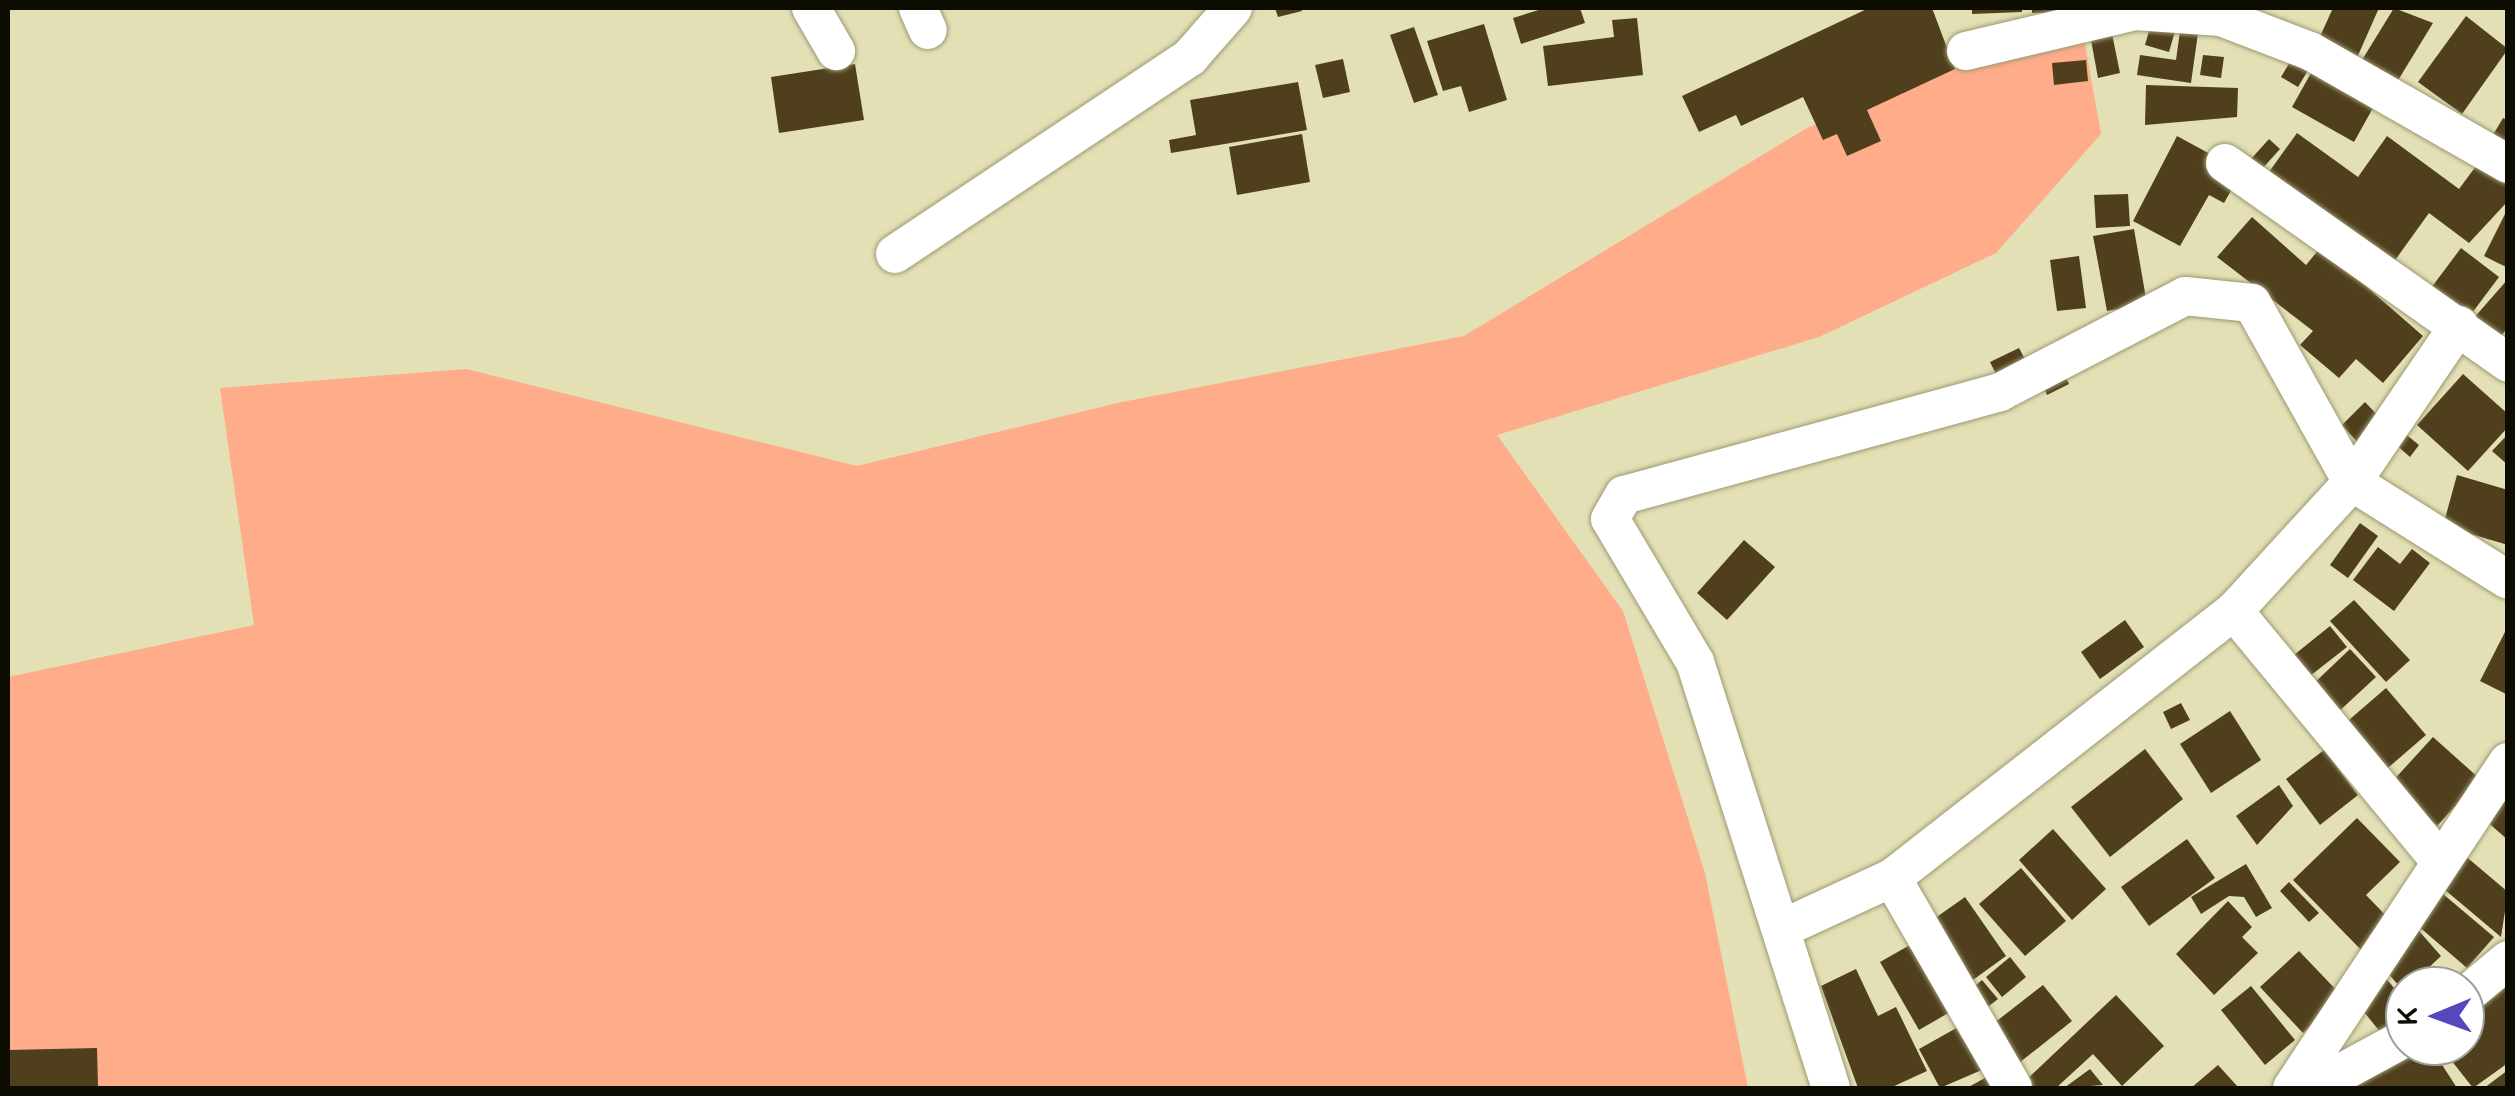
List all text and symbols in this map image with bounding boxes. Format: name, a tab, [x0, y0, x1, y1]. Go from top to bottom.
north arrow	[2385, 966, 2485, 1066]
text: K	[2389, 1007, 2424, 1026]

